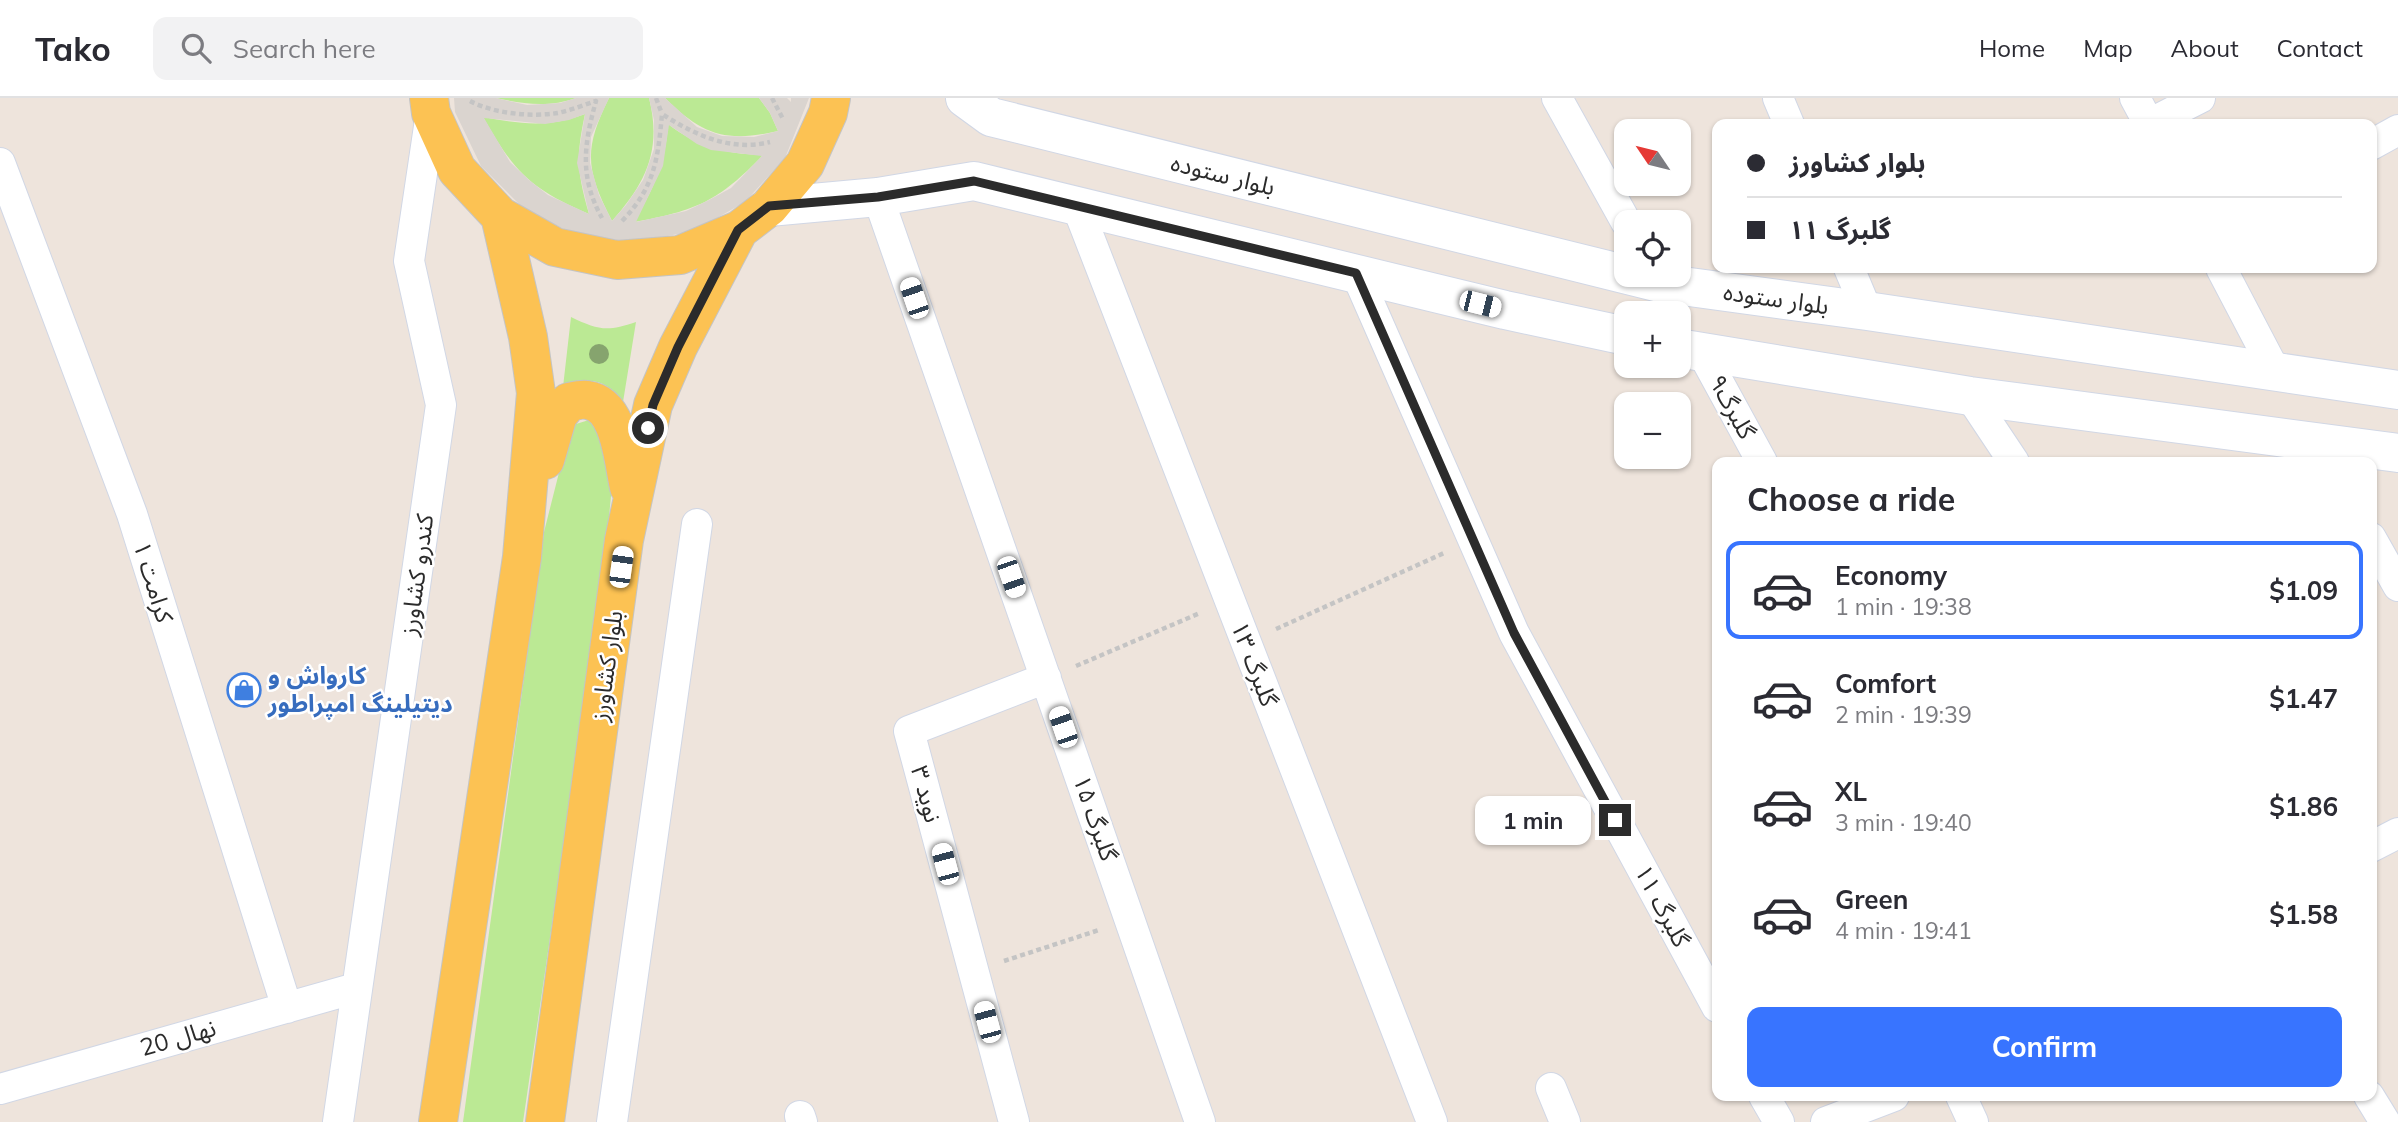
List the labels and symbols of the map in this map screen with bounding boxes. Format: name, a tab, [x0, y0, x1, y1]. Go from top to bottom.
north arrow	[1614, 119, 1690, 196]
street label: بلوار ستوده	[1168, 147, 1278, 201]
car	[898, 275, 931, 321]
street label: بلوار ستوده	[1722, 276, 1831, 320]
car	[1458, 289, 1503, 319]
street label: گلبرگ۹	[1703, 369, 1763, 445]
route start	[632, 412, 664, 444]
street label: کندرو کشاورز	[393, 511, 440, 638]
street label: کرامت ۱	[127, 537, 181, 627]
car	[608, 545, 635, 589]
car	[995, 554, 1028, 600]
street label: بلوار کشاورز	[583, 609, 629, 724]
street label: گلبرگ ۱۳	[1225, 617, 1285, 711]
place label: کارواش و دیتیلینگ امپراطور	[267, 660, 453, 720]
shop icon: کارواش و دیتیلینگ امپراطور	[225, 671, 263, 709]
car	[1047, 704, 1080, 750]
street label: نوید ۳	[905, 762, 949, 826]
street label: گلبرگ ۱۵	[1067, 771, 1125, 866]
callout: 1 min	[1475, 796, 1590, 844]
route end	[1599, 804, 1631, 836]
car	[930, 841, 961, 887]
street label: گلبرگ ۱۱	[1629, 859, 1697, 953]
car	[972, 999, 1003, 1045]
street label: نهال 20	[136, 1012, 219, 1062]

